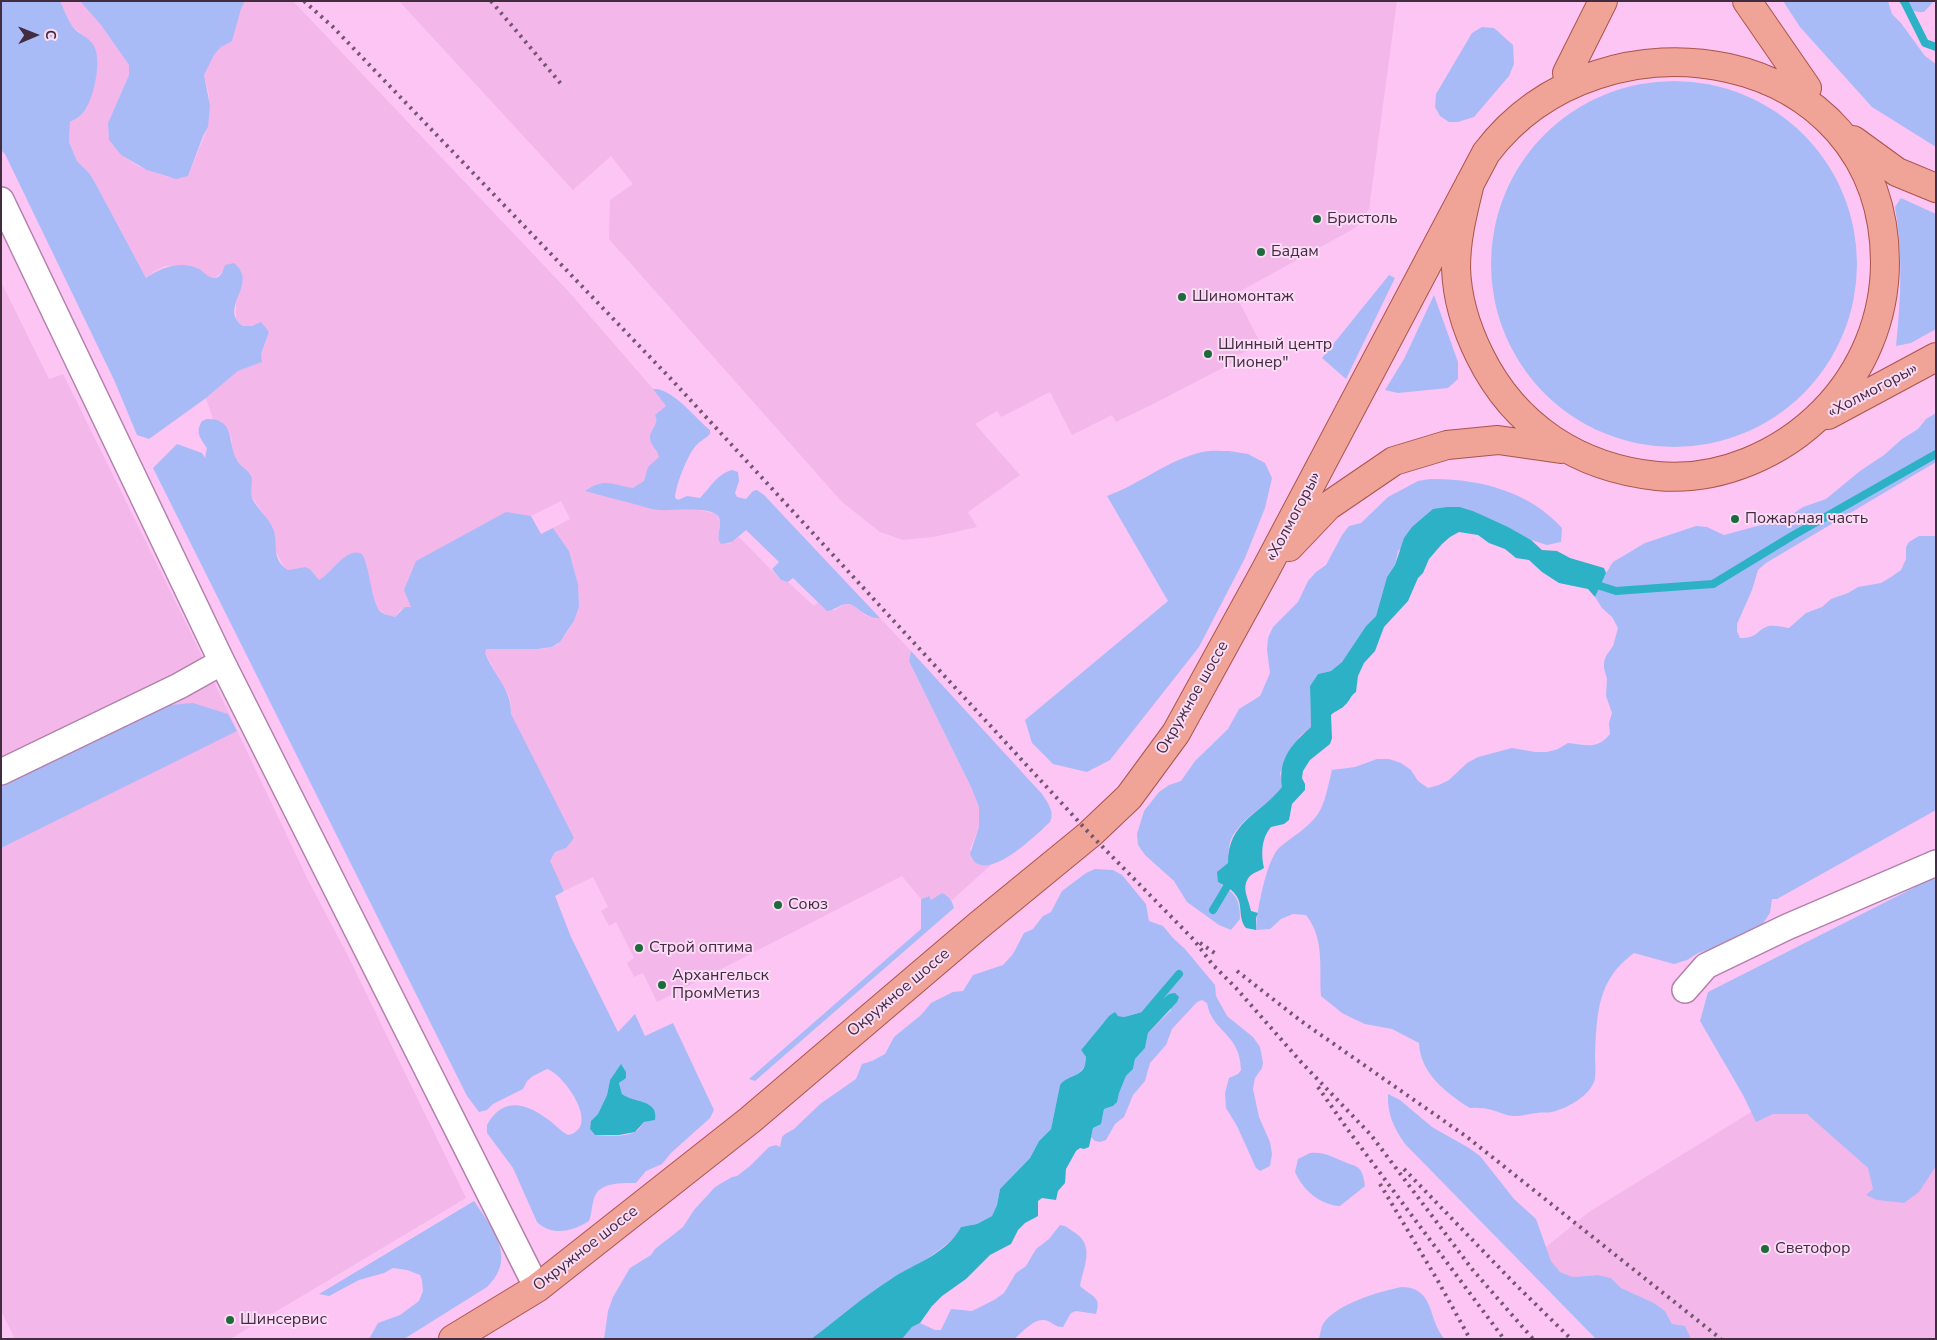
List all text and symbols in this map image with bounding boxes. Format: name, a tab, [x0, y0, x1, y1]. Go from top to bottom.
north arrow	[10, 10, 60, 60]
text: С	[41, 30, 60, 40]
place label: Бристоль	[1327, 209, 1398, 229]
marker: Бристоль	[1311, 213, 1323, 225]
place label: Бадам	[1271, 242, 1319, 262]
marker: Бадам	[1255, 246, 1267, 258]
place label: Шиномонтаж	[1192, 287, 1294, 307]
marker: Шиномонтаж	[1176, 291, 1188, 303]
place label: Шинный центр "Пионер"	[1218, 335, 1332, 373]
marker: Шинный центр "Пионер"	[1202, 348, 1214, 360]
street label: «Холмогоры»	[1825, 359, 1921, 423]
street label: «Холмогоры»	[1262, 469, 1326, 565]
place label: Пожарная часть	[1745, 509, 1868, 529]
marker: Пожарная часть	[1729, 513, 1741, 525]
street label: Окружное шоссе	[1153, 638, 1233, 758]
place label: Союз	[788, 895, 828, 915]
marker: Союз	[772, 899, 784, 911]
place label: Строй оптима	[649, 938, 753, 958]
marker: Строй оптима	[633, 942, 645, 954]
street label: Окружное шоссе	[844, 945, 954, 1041]
place label: Архангельск ПромМетиз	[672, 966, 769, 1004]
marker: Архангельск ПромМетиз	[656, 979, 668, 991]
street label: Окружное шоссе	[530, 1202, 642, 1296]
place label: Светофор	[1775, 1239, 1851, 1259]
marker: Светофор	[1759, 1243, 1771, 1255]
place label: Шинсервис	[240, 1310, 327, 1330]
marker: Шинсервис	[224, 1314, 236, 1326]

